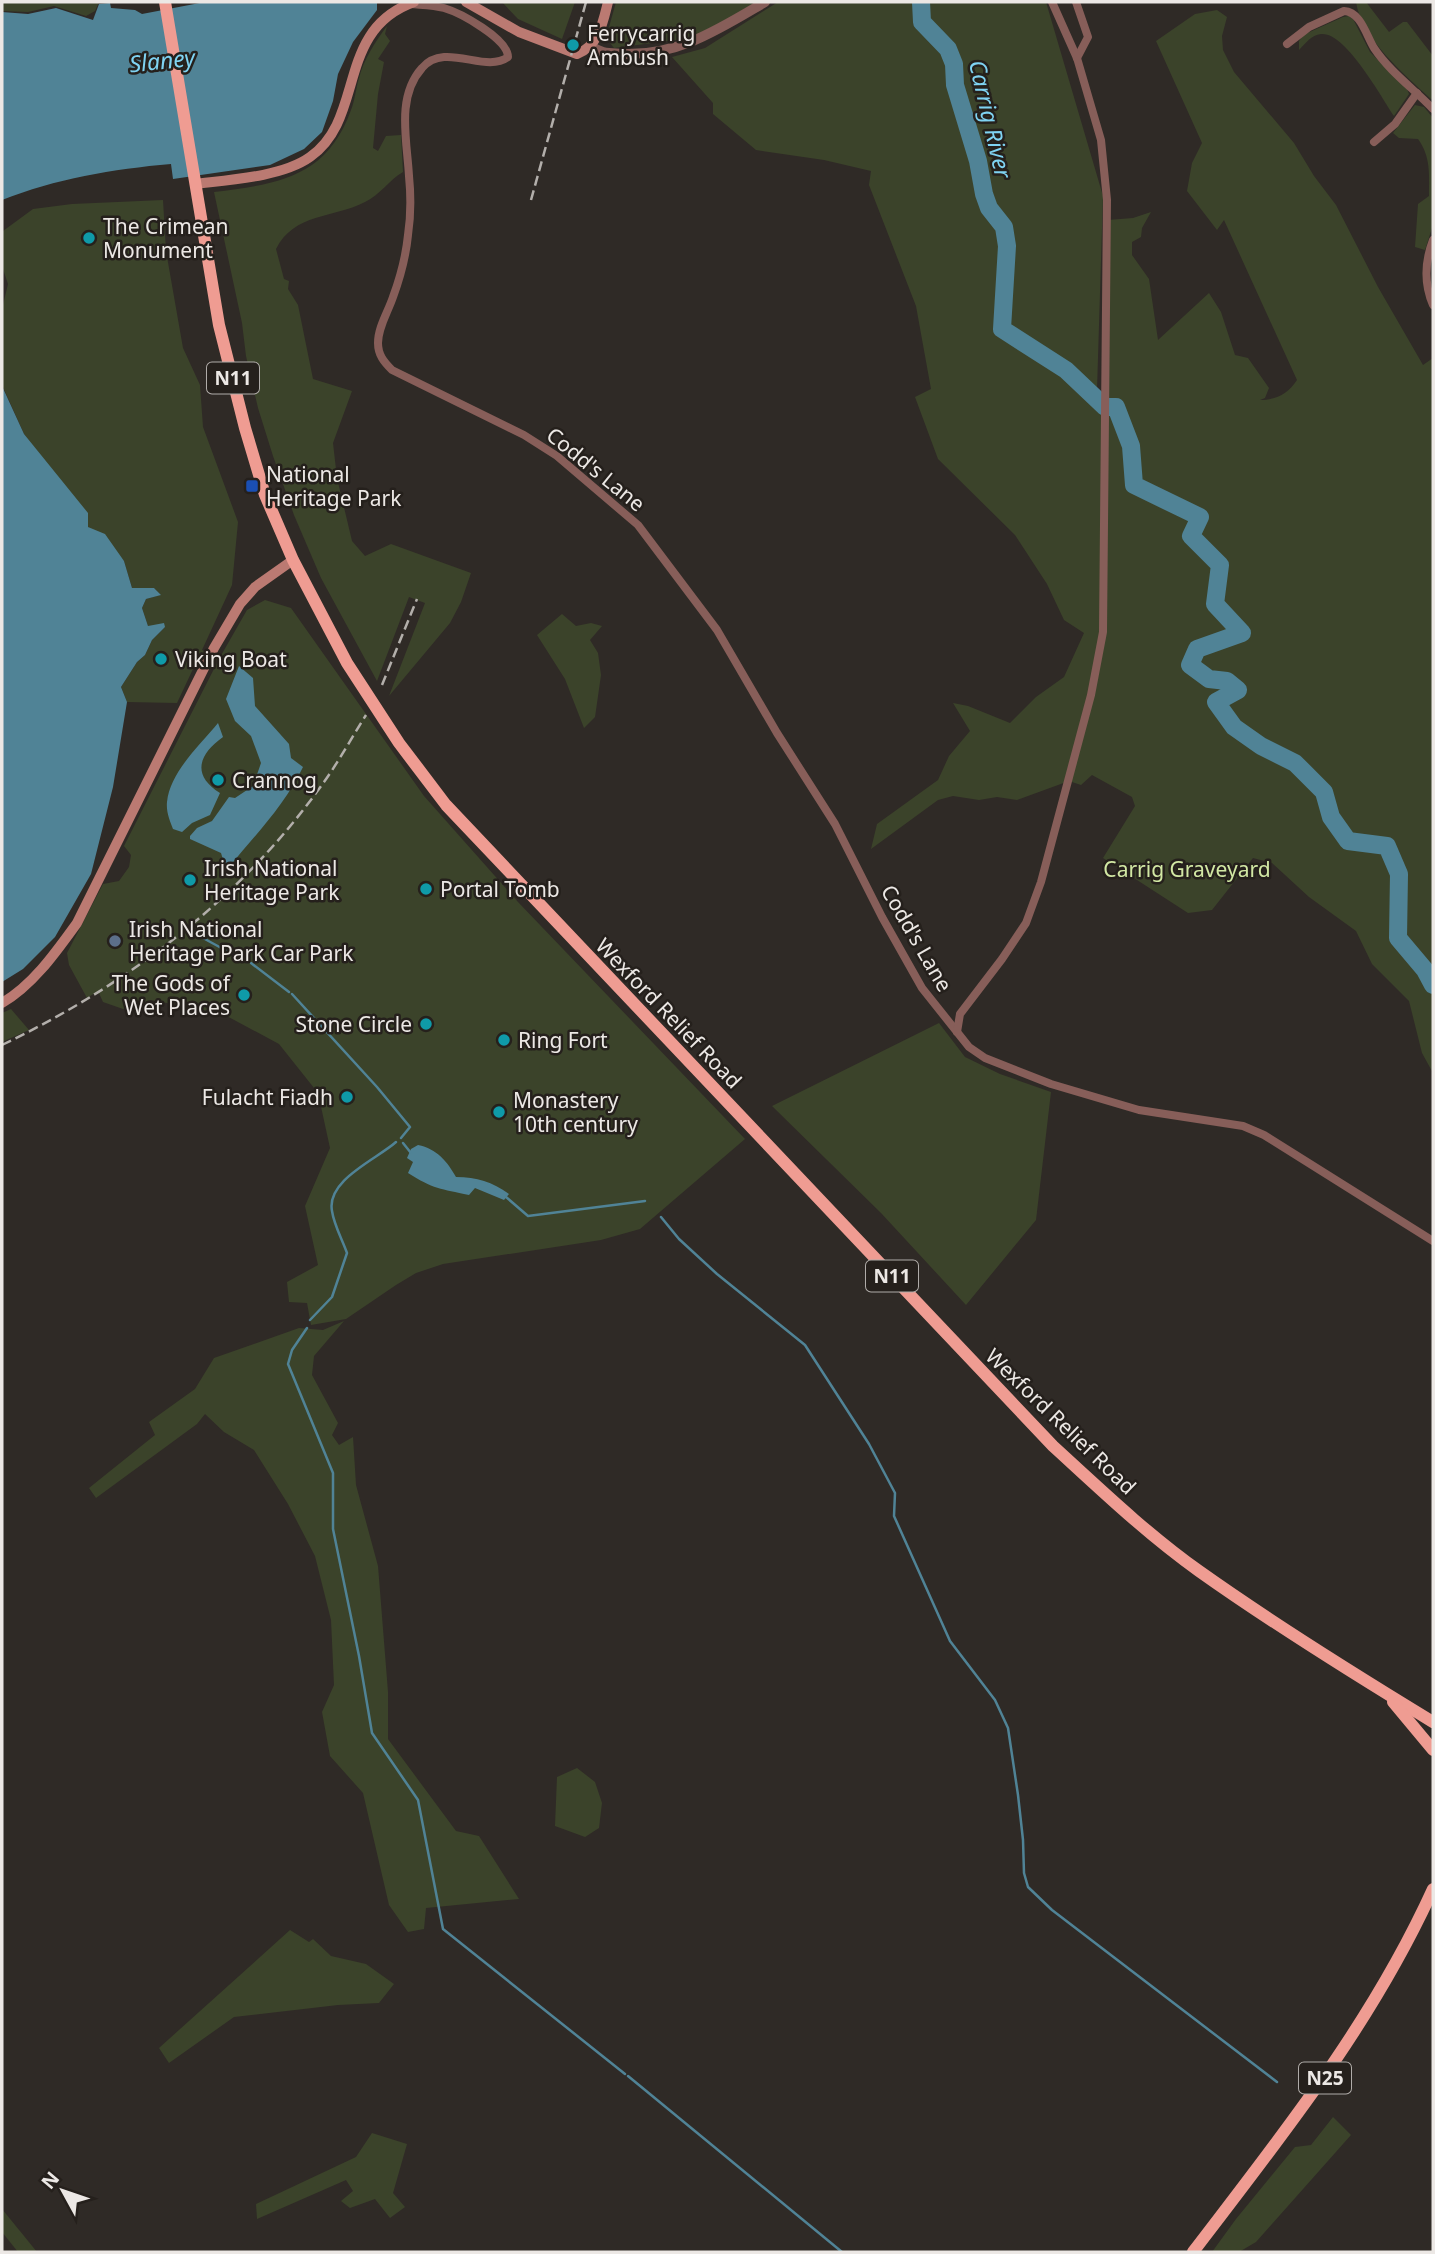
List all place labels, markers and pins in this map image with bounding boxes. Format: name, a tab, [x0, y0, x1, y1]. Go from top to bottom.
place label: Ferrycarrig Ambush	[587, 19, 695, 71]
marker: Ferrycarrig Ambush	[565, 37, 581, 53]
place label: The Crimean Monument	[103, 212, 229, 264]
marker: The Crimean Monument	[81, 230, 97, 246]
place label: National Heritage Park	[266, 460, 402, 512]
marker: National Heritage Park	[244, 478, 260, 494]
place label: Viking Boat	[175, 645, 287, 673]
marker: Viking Boat	[153, 651, 169, 667]
place label: Crannog	[232, 766, 317, 794]
marker: Crannog	[210, 772, 226, 788]
place label: Irish National Heritage Park	[204, 854, 340, 906]
marker: Irish National Heritage Park	[182, 872, 198, 888]
place label: Portal Tomb	[440, 875, 560, 903]
marker: Portal Tomb	[418, 881, 434, 897]
place label: Irish National Heritage Park Car Park	[129, 915, 354, 967]
marker: Irish National Heritage Park Car Park	[107, 933, 123, 949]
place label: The Gods of Wet Places	[112, 969, 232, 1021]
marker: The Gods of Wet Places	[236, 987, 252, 1003]
place label: Stone Circle	[296, 1010, 412, 1038]
marker: Stone Circle	[418, 1016, 434, 1032]
place label: Ring Fort	[518, 1026, 608, 1054]
marker: Ring Fort	[496, 1032, 512, 1048]
place label: Fulacht Fiadh	[202, 1083, 333, 1111]
place label: Monastery 10th century	[513, 1086, 638, 1138]
marker: Fulacht Fiadh	[339, 1089, 355, 1105]
marker: Monastery 10th century	[491, 1104, 507, 1120]

